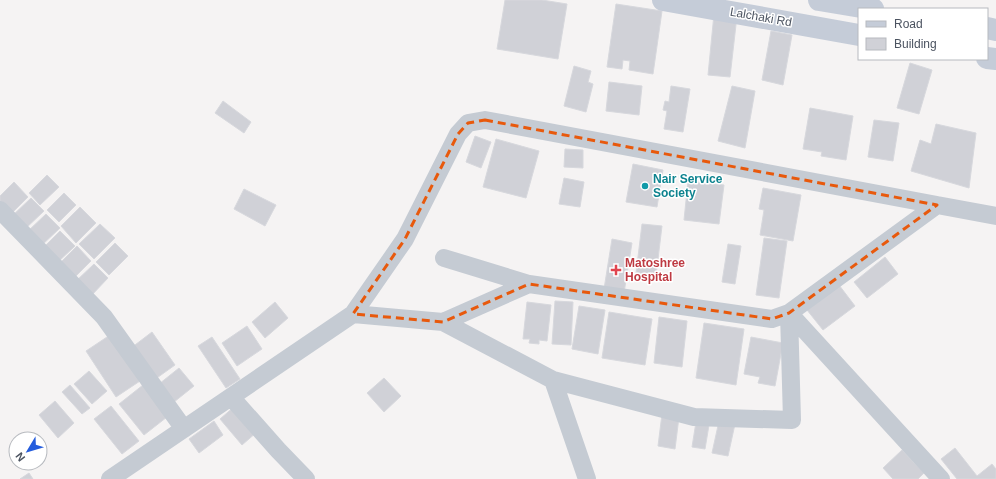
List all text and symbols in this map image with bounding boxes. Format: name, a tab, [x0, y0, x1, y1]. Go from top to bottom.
street label: Lalchaki Rd	[729, 5, 793, 29]
legend	[858, 8, 988, 60]
text: Road	[894, 17, 923, 31]
text: Building	[894, 37, 937, 51]
place label: Nair Service Society	[653, 172, 723, 200]
marker: Nair Service Society	[640, 181, 650, 191]
place label: Matoshree Hospital	[625, 256, 685, 284]
marker: Matoshree Hospital	[610, 264, 622, 276]
north arrow	[8, 431, 48, 471]
text: N	[13, 450, 27, 464]

